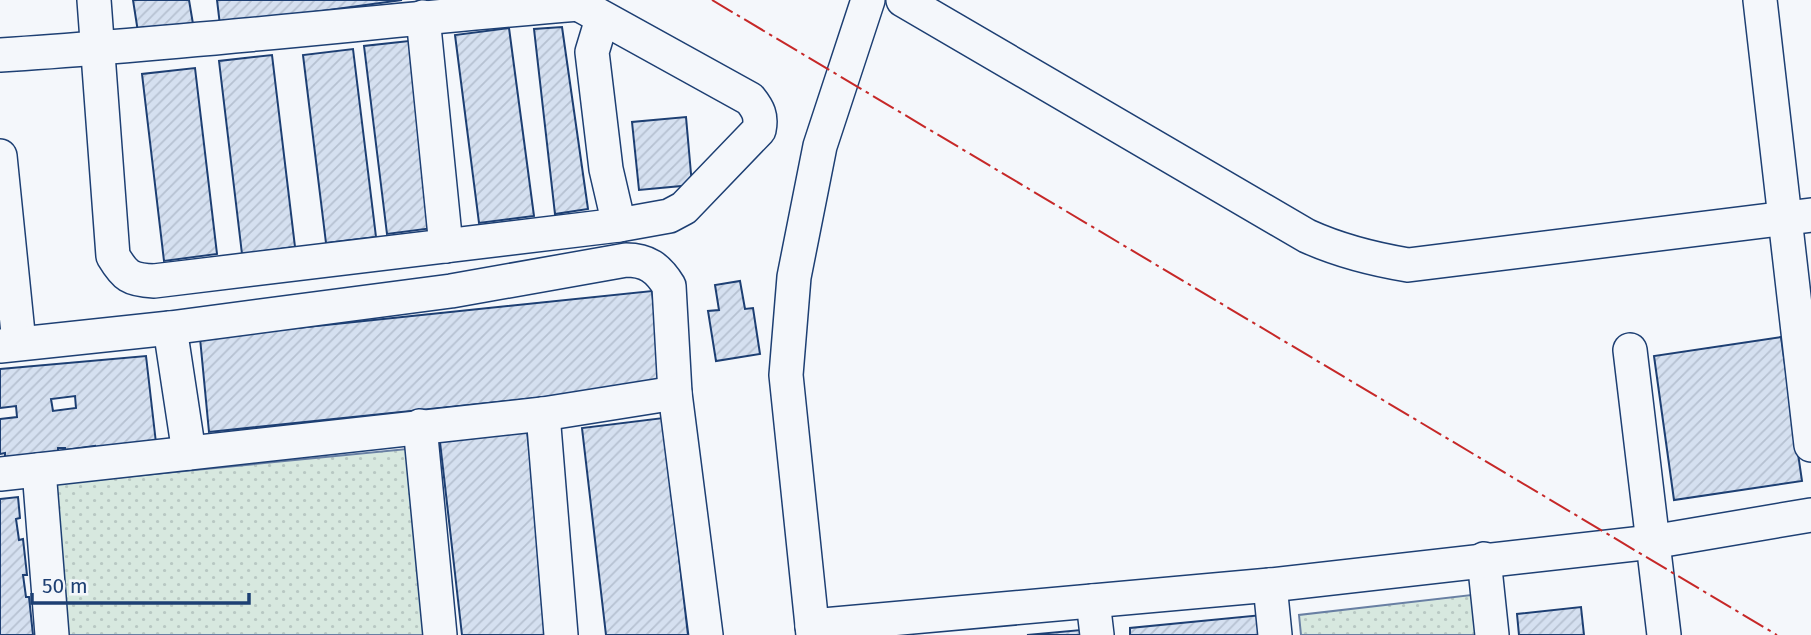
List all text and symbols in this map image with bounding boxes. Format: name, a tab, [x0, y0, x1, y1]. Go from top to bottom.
scale bar	[32, 562, 248, 606]
text: 50 m	[42, 573, 88, 599]

